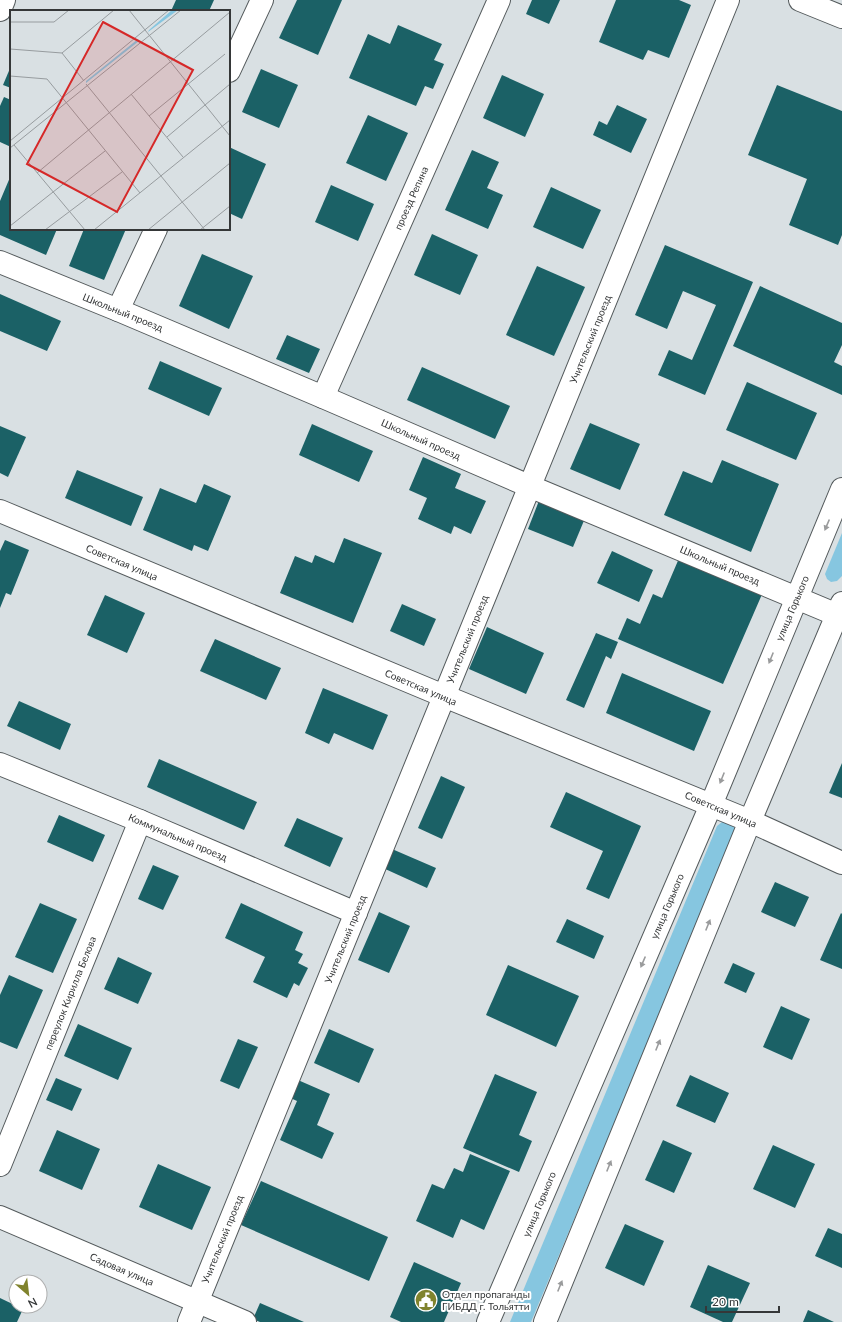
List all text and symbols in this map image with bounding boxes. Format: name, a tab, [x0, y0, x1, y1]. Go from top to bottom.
inset map	[10, 10, 230, 230]
street label: проезд Репина	[392, 164, 430, 232]
street label: Школьный проезд	[81, 290, 165, 334]
street label: Учительский проезд	[567, 293, 613, 385]
street label: Школьный проезд	[379, 416, 463, 462]
one-way arrow	[824, 519, 830, 530]
street label: Советская улица	[84, 541, 160, 583]
street label: Школьный проезд	[678, 543, 762, 587]
street label: улица Горького	[773, 573, 811, 642]
street label: Учительский проезд	[444, 593, 490, 685]
one-way arrow	[768, 652, 774, 664]
street label: Советская улица	[383, 666, 459, 708]
one-way arrow	[719, 772, 725, 783]
street label: Советская улица	[683, 788, 759, 830]
street label: Коммунальный проезд	[127, 811, 229, 863]
street label: улица Горького	[648, 871, 686, 940]
street label: Учительский проезд	[322, 893, 368, 985]
one-way arrow	[705, 919, 711, 931]
street label: переулок Кирилла Белова	[42, 934, 98, 1052]
one-way arrow	[640, 956, 646, 967]
one-way arrow	[656, 1039, 662, 1051]
one-way arrow	[606, 1160, 612, 1171]
street label: улица Горького	[520, 1169, 558, 1238]
street label: Учительский проезд	[199, 1193, 245, 1285]
street label: Садовая улица	[88, 1250, 156, 1288]
north arrow	[8, 1274, 48, 1314]
one-way arrow	[557, 1279, 563, 1291]
public building icon: Отдел пропаганды ГИБДД г. Тольятти	[413, 1287, 439, 1313]
place label: Отдел пропаганды ГИБДД г. Тольятти	[442, 1288, 530, 1312]
scale bar	[706, 1288, 779, 1314]
text: 20 m	[712, 1294, 739, 1309]
text: N	[26, 1296, 40, 1311]

